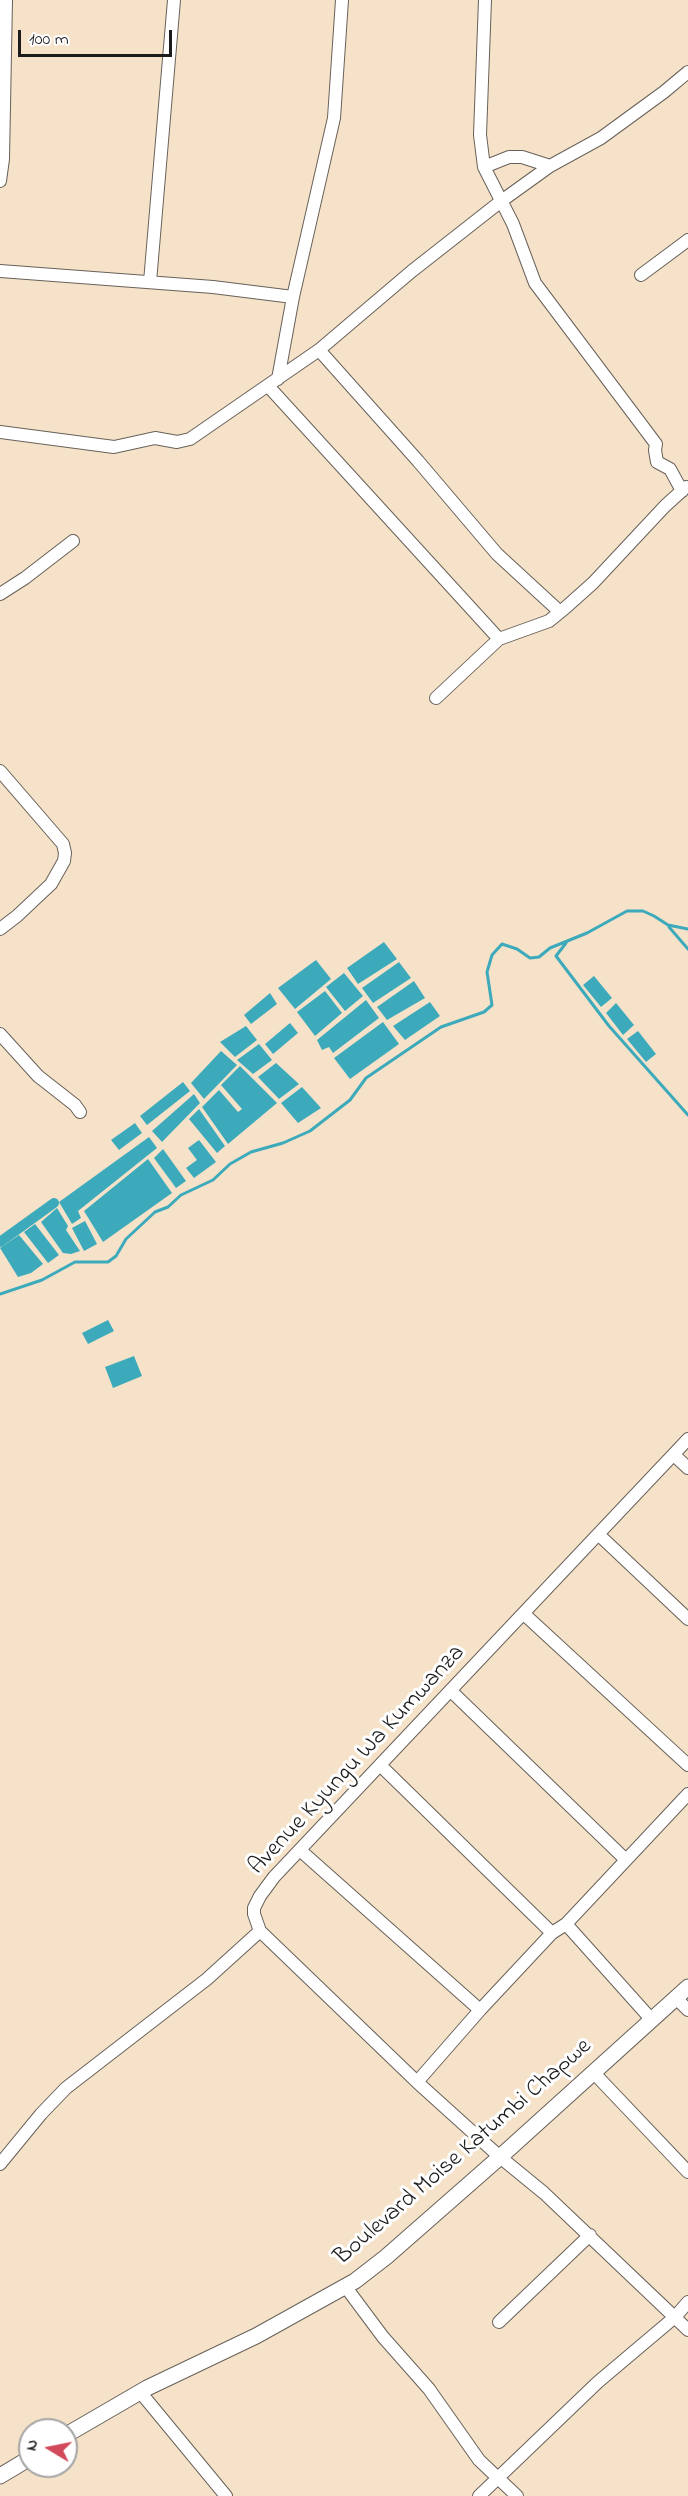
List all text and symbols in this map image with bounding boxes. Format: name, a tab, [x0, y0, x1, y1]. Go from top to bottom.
scale bar	[21, 18, 176, 56]
text: 100 m	[29, 27, 69, 53]
street label: Avenue Kyungu Wa Kumwanza	[244, 1640, 472, 1882]
street label: Boulevard Moise Katumbi Chapwe	[329, 2033, 599, 2273]
north arrow	[18, 2418, 78, 2478]
text: N	[19, 2438, 45, 2453]

